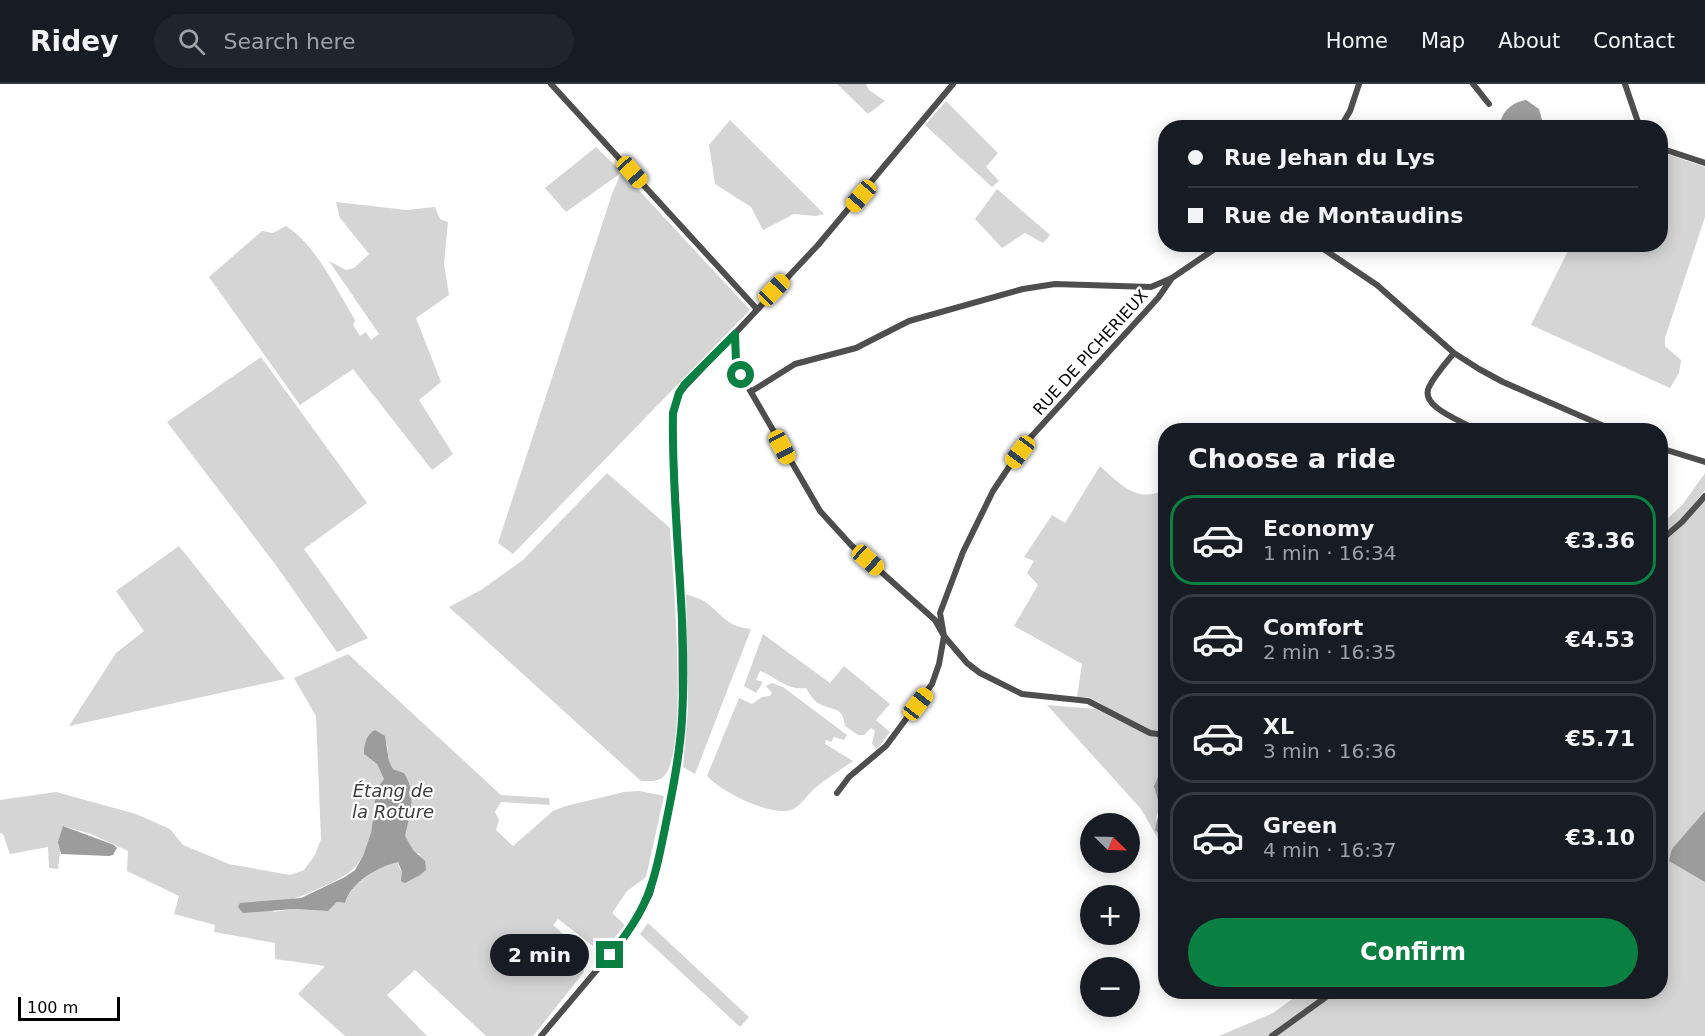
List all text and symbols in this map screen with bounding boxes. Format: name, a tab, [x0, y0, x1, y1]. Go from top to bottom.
search box	[154, 14, 574, 68]
text: Ridey	[30, 25, 118, 58]
icon: search	[175, 25, 208, 58]
text: Search here	[223, 29, 356, 54]
text: Home	[1326, 29, 1388, 53]
text: Map	[1421, 29, 1465, 53]
text: About	[1498, 29, 1560, 53]
text: Contact	[1593, 29, 1675, 53]
text: Rue Jehan du Lys	[1224, 145, 1435, 170]
car	[613, 153, 651, 191]
car	[842, 177, 880, 215]
text: Rue de Montaudins	[1224, 203, 1463, 228]
car	[755, 271, 793, 309]
street label: RUE DE PICHERIEUX	[1029, 286, 1152, 419]
route start	[727, 361, 754, 388]
car	[766, 427, 798, 467]
car	[1002, 432, 1038, 472]
text: Choose a ride	[1188, 443, 1396, 474]
icon: car	[1191, 513, 1245, 567]
text: Economy	[1263, 516, 1374, 541]
text: €3.36	[1565, 528, 1635, 553]
car	[849, 541, 887, 579]
text: 1 min · 16:34	[1263, 541, 1397, 565]
icon: car	[1191, 612, 1245, 666]
text: Comfort	[1263, 615, 1363, 640]
text: €4.53	[1565, 627, 1635, 652]
text: 2 min · 16:35	[1263, 640, 1397, 664]
car	[900, 684, 936, 724]
icon: car	[1191, 711, 1245, 765]
text: XL	[1263, 714, 1294, 739]
text: €5.71	[1565, 726, 1635, 751]
text: 3 min · 16:36	[1263, 739, 1397, 763]
water label: Étang de la Roture	[352, 780, 434, 822]
icon: car	[1191, 810, 1245, 864]
north arrow	[1080, 813, 1140, 873]
map controls	[1080, 813, 1140, 1017]
text: Green	[1263, 813, 1337, 838]
text: €3.10	[1565, 825, 1635, 850]
text: 4 min · 16:37	[1263, 838, 1397, 862]
button: +	[1080, 885, 1140, 945]
button: Confirm	[1188, 918, 1638, 987]
callout: 2 min	[490, 934, 589, 976]
route end	[596, 941, 623, 968]
text: 2 min	[508, 943, 571, 967]
button: −	[1080, 957, 1140, 1017]
scale bar	[18, 994, 120, 1022]
text: 100 m	[27, 998, 78, 1017]

